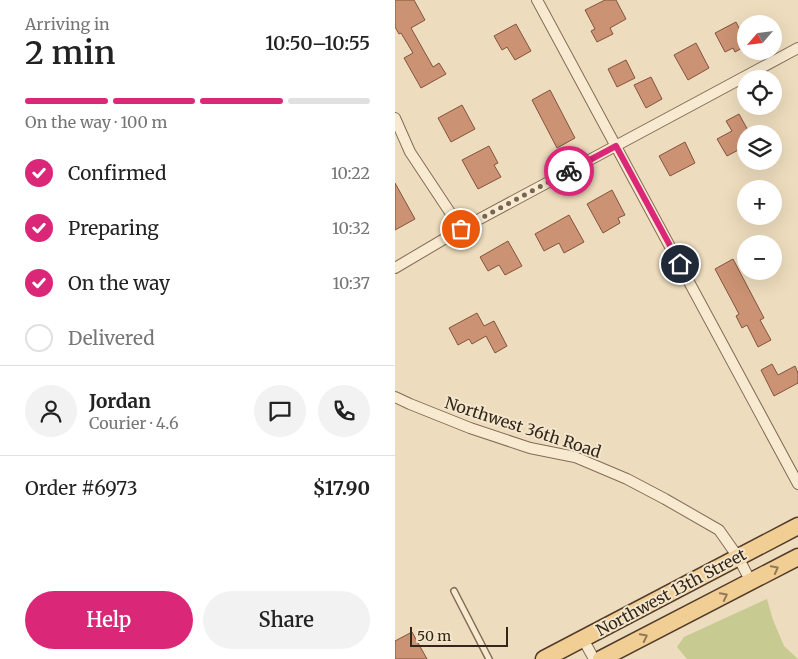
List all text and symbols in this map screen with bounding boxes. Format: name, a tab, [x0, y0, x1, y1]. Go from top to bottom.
text: Arriving in	[25, 14, 110, 34]
north arrow	[737, 15, 783, 60]
map controls	[737, 15, 782, 280]
text: 10:50–10:55	[265, 31, 370, 55]
text: 2 min	[25, 33, 115, 73]
button: locate	[737, 70, 782, 115]
text: On the way · 100 m	[25, 112, 167, 132]
button: layers	[737, 125, 782, 170]
courier	[544, 146, 594, 196]
icon: bike	[555, 157, 583, 185]
icon: check	[25, 159, 53, 187]
text: Confirmed	[68, 161, 166, 185]
text: 10:22	[331, 163, 370, 183]
button: +	[737, 180, 782, 225]
pin	[440, 208, 482, 250]
icon: check	[25, 214, 53, 242]
icon: bag	[447, 215, 475, 243]
text: Preparing	[68, 216, 159, 240]
text: 10:32	[332, 218, 370, 238]
button: −	[737, 235, 782, 280]
pin	[659, 243, 701, 285]
icon: home	[666, 250, 694, 278]
icon: check	[25, 269, 53, 297]
text: On the way	[68, 271, 170, 295]
text: 10:37	[332, 273, 370, 293]
text: Delivered	[68, 326, 155, 350]
button: person	[25, 385, 77, 437]
button: chat	[254, 385, 306, 437]
button: phone	[318, 385, 370, 437]
text: Jordan	[89, 389, 151, 413]
street label: Northwest 36th Road	[442, 392, 604, 462]
text: Courier · 4.6	[89, 413, 179, 433]
text: Order #6973	[25, 476, 138, 500]
text: $17.90	[313, 476, 370, 500]
street label: Northwest 13th Street	[593, 544, 750, 640]
one-way arrow	[769, 565, 778, 575]
button: Help	[25, 591, 193, 649]
button: Share	[203, 591, 370, 649]
one-way arrow	[719, 592, 728, 602]
scale bar	[410, 624, 507, 647]
text: 50 m	[417, 627, 451, 645]
one-way arrow	[639, 633, 648, 643]

